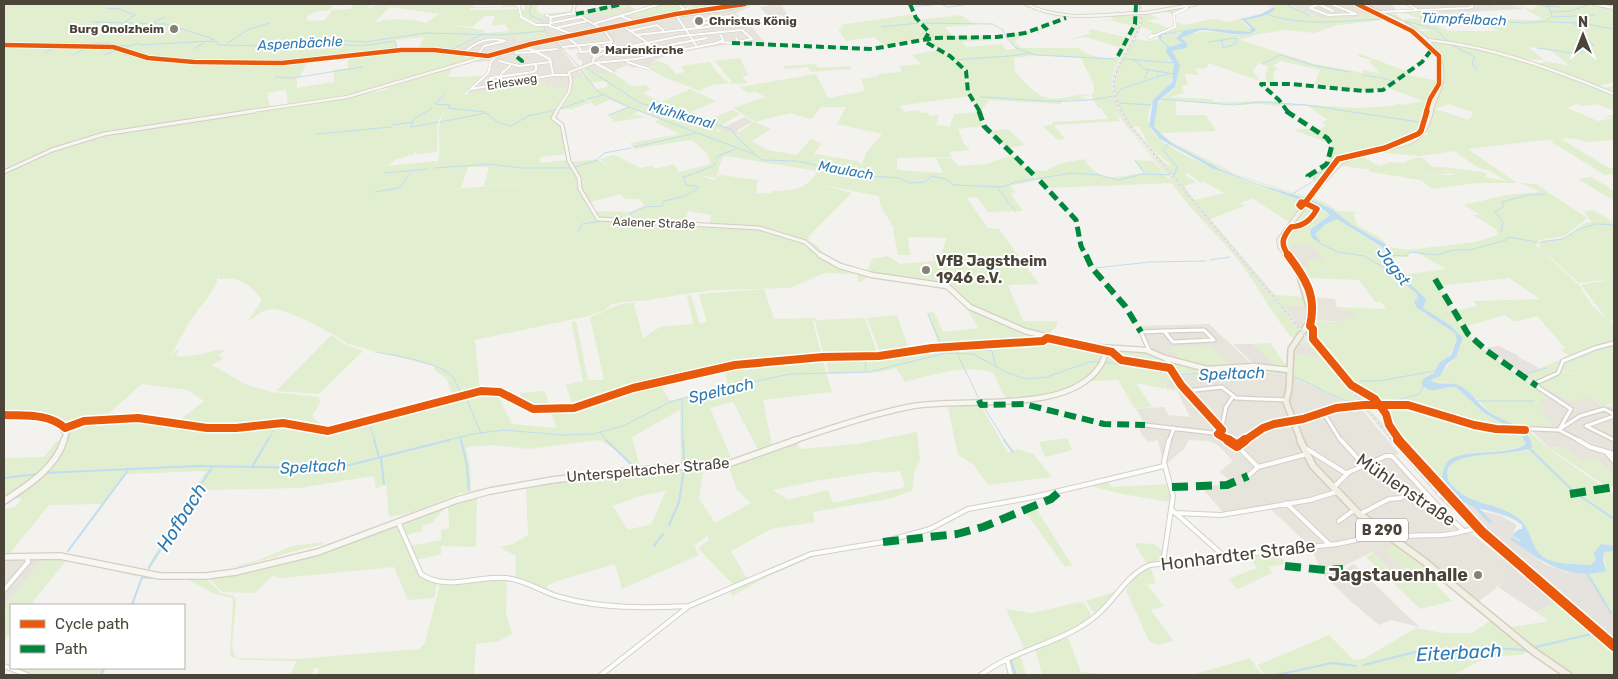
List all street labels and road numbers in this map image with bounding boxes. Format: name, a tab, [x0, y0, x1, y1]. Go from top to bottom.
street label: Erlesweg	[486, 71, 538, 93]
street label: Aalener Straße	[612, 215, 696, 231]
street label: Mühlenstraße	[1352, 449, 1460, 531]
street label: Unterspeltacher Straße	[566, 454, 730, 486]
road number: B 290	[1356, 518, 1408, 542]
street label: Honhardter Straße	[1159, 535, 1317, 575]

